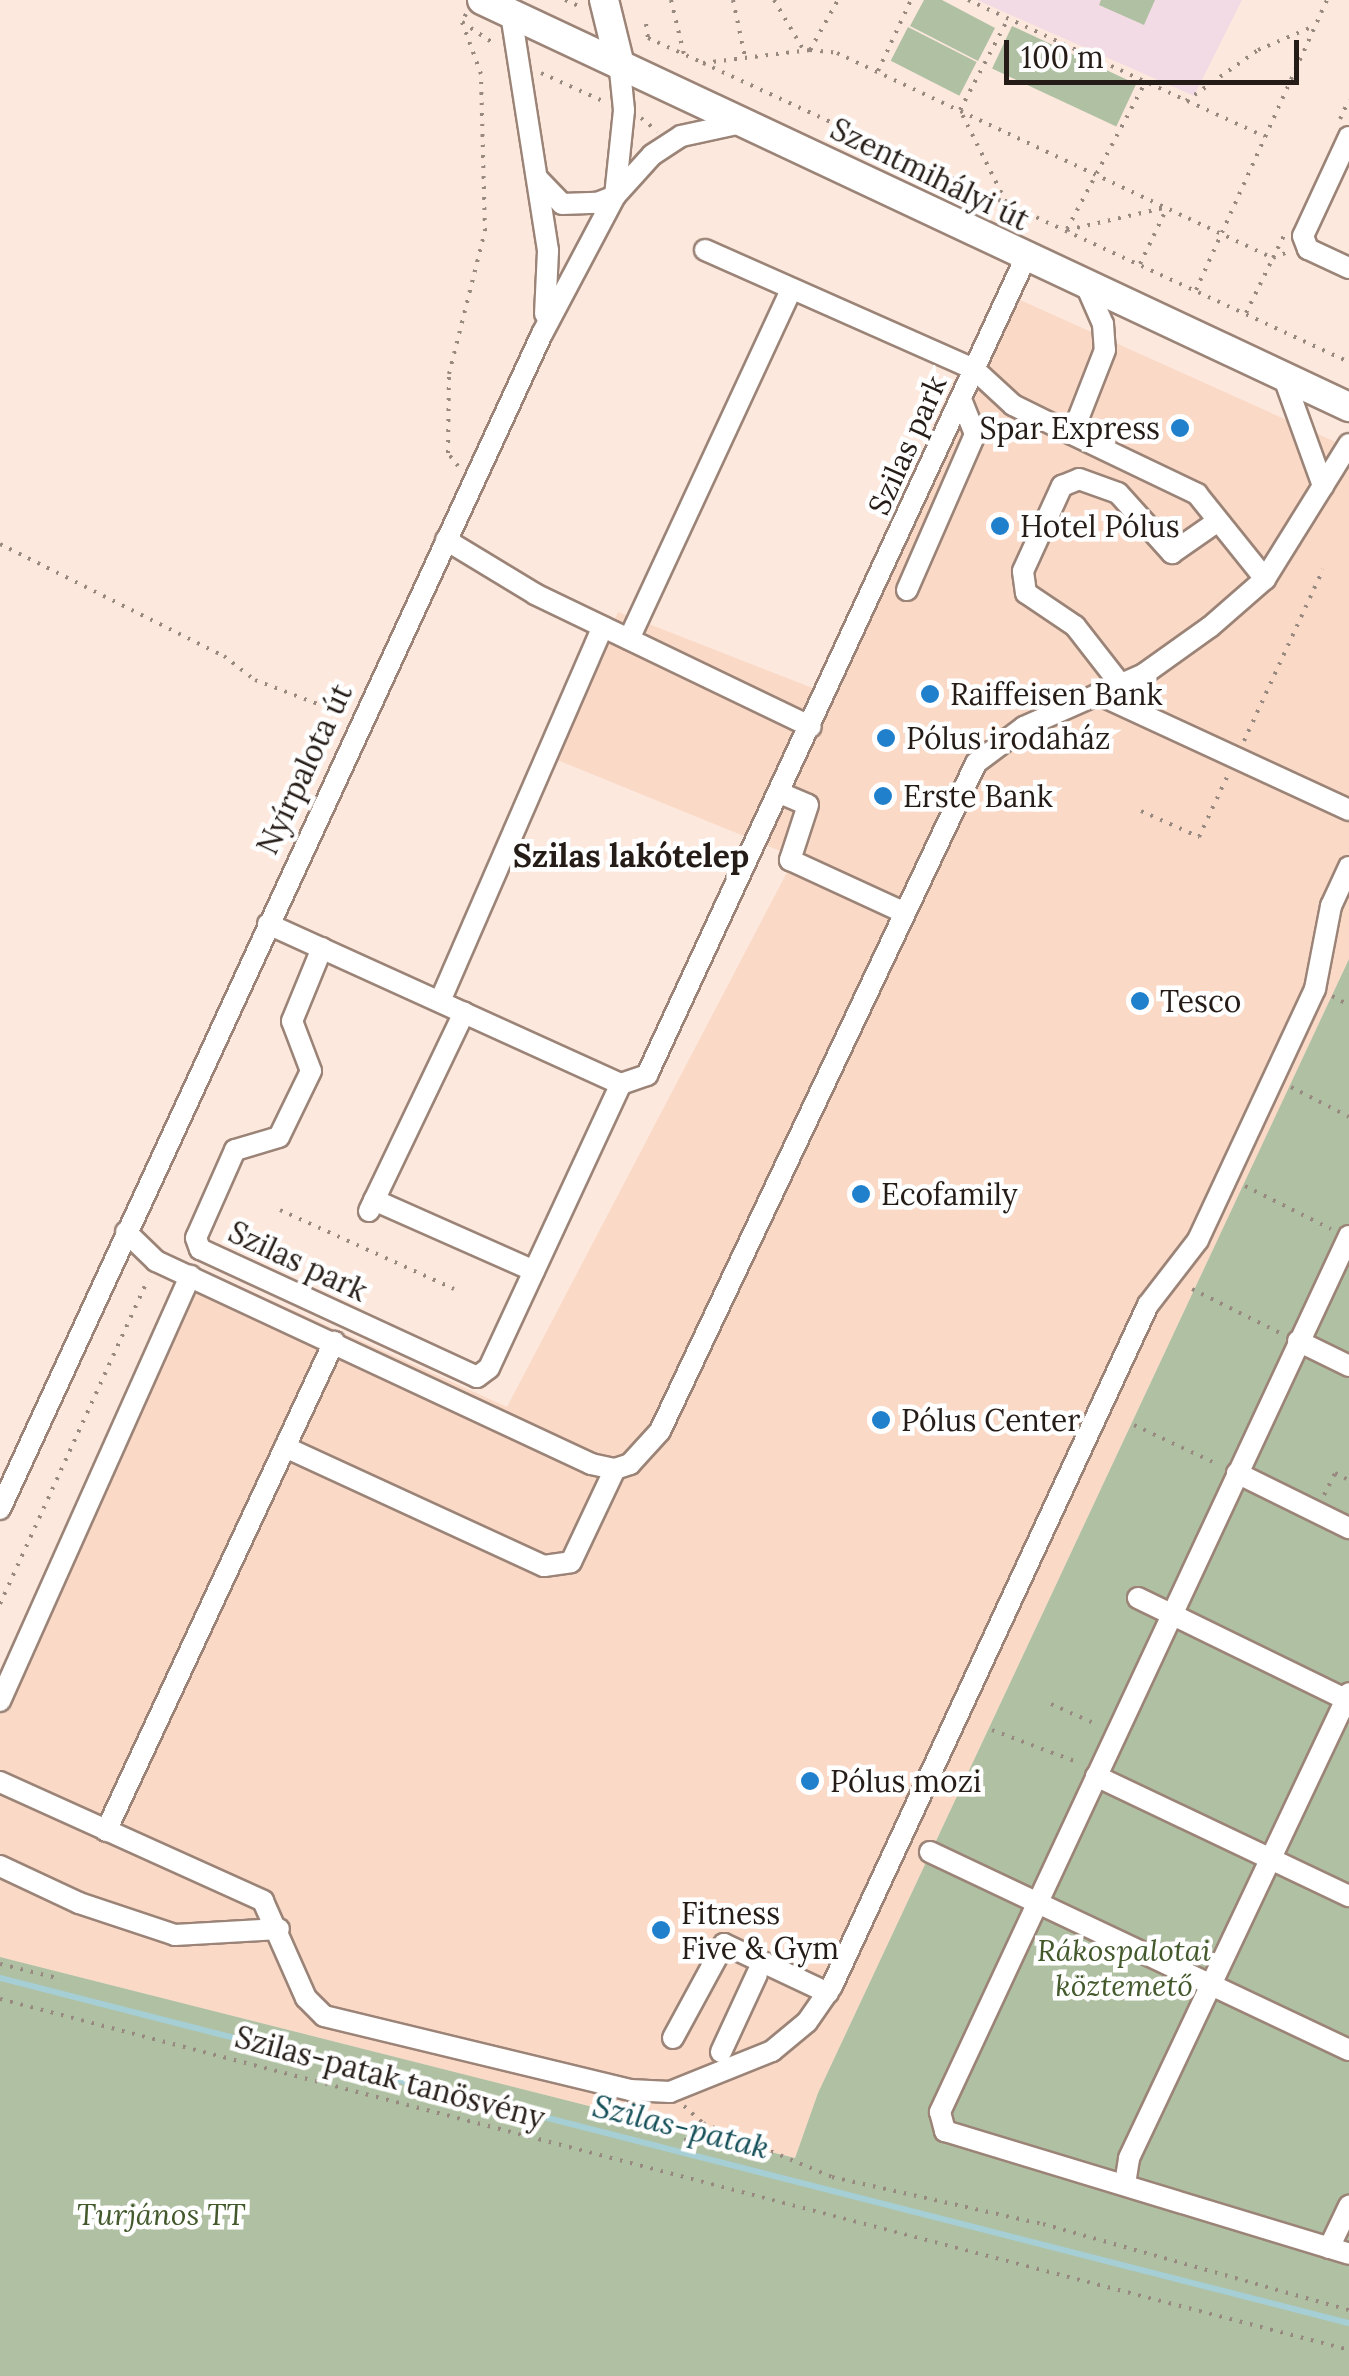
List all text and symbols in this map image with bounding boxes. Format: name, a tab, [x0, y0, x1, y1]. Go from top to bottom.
scale bar	[1009, 20, 1304, 82]
text: 100 m	[1021, 38, 1104, 76]
street label: Szentmihályi út	[825, 110, 1035, 238]
street label: Szilas park	[860, 370, 954, 520]
place label: Spar Express	[980, 410, 1160, 446]
marker: Spar Express	[1169, 417, 1191, 439]
place label: Hotel Pólus	[1020, 508, 1180, 544]
marker: Hotel Pólus	[989, 515, 1011, 537]
place label: Raiffeisen Bank	[950, 676, 1163, 712]
street label: Nyírpalota út	[249, 678, 359, 860]
marker: Raiffeisen Bank	[919, 683, 941, 705]
place label: Pólus irodaház	[906, 720, 1110, 756]
marker: Pólus irodaház	[875, 727, 897, 749]
place label: Erste Bank	[903, 778, 1053, 814]
marker: Erste Bank	[872, 785, 894, 807]
district label: Szilas lakótelep	[513, 837, 749, 875]
place label: Tesco	[1160, 983, 1241, 1019]
marker: Tesco	[1129, 990, 1151, 1012]
place label: Ecofamily	[881, 1176, 1018, 1212]
marker: Ecofamily	[850, 1183, 872, 1205]
street label: Szilas park	[223, 1213, 373, 1309]
place label: Pólus Center	[901, 1402, 1080, 1438]
marker: Pólus Center	[870, 1409, 892, 1431]
place label: Pólus mozi	[830, 1763, 981, 1799]
marker: Pólus mozi	[799, 1770, 821, 1792]
place label: Fitness Five & Gym	[681, 1895, 839, 1966]
marker: Fitness Five & Gym	[650, 1919, 672, 1941]
park label: Rákospalotai köztemető	[1037, 1932, 1211, 2002]
street label: Szilas-patak tanösvény	[231, 2018, 549, 2136]
water label: Szilas-patak	[589, 2087, 773, 2167]
park label: Turjános TT	[77, 2196, 245, 2232]

